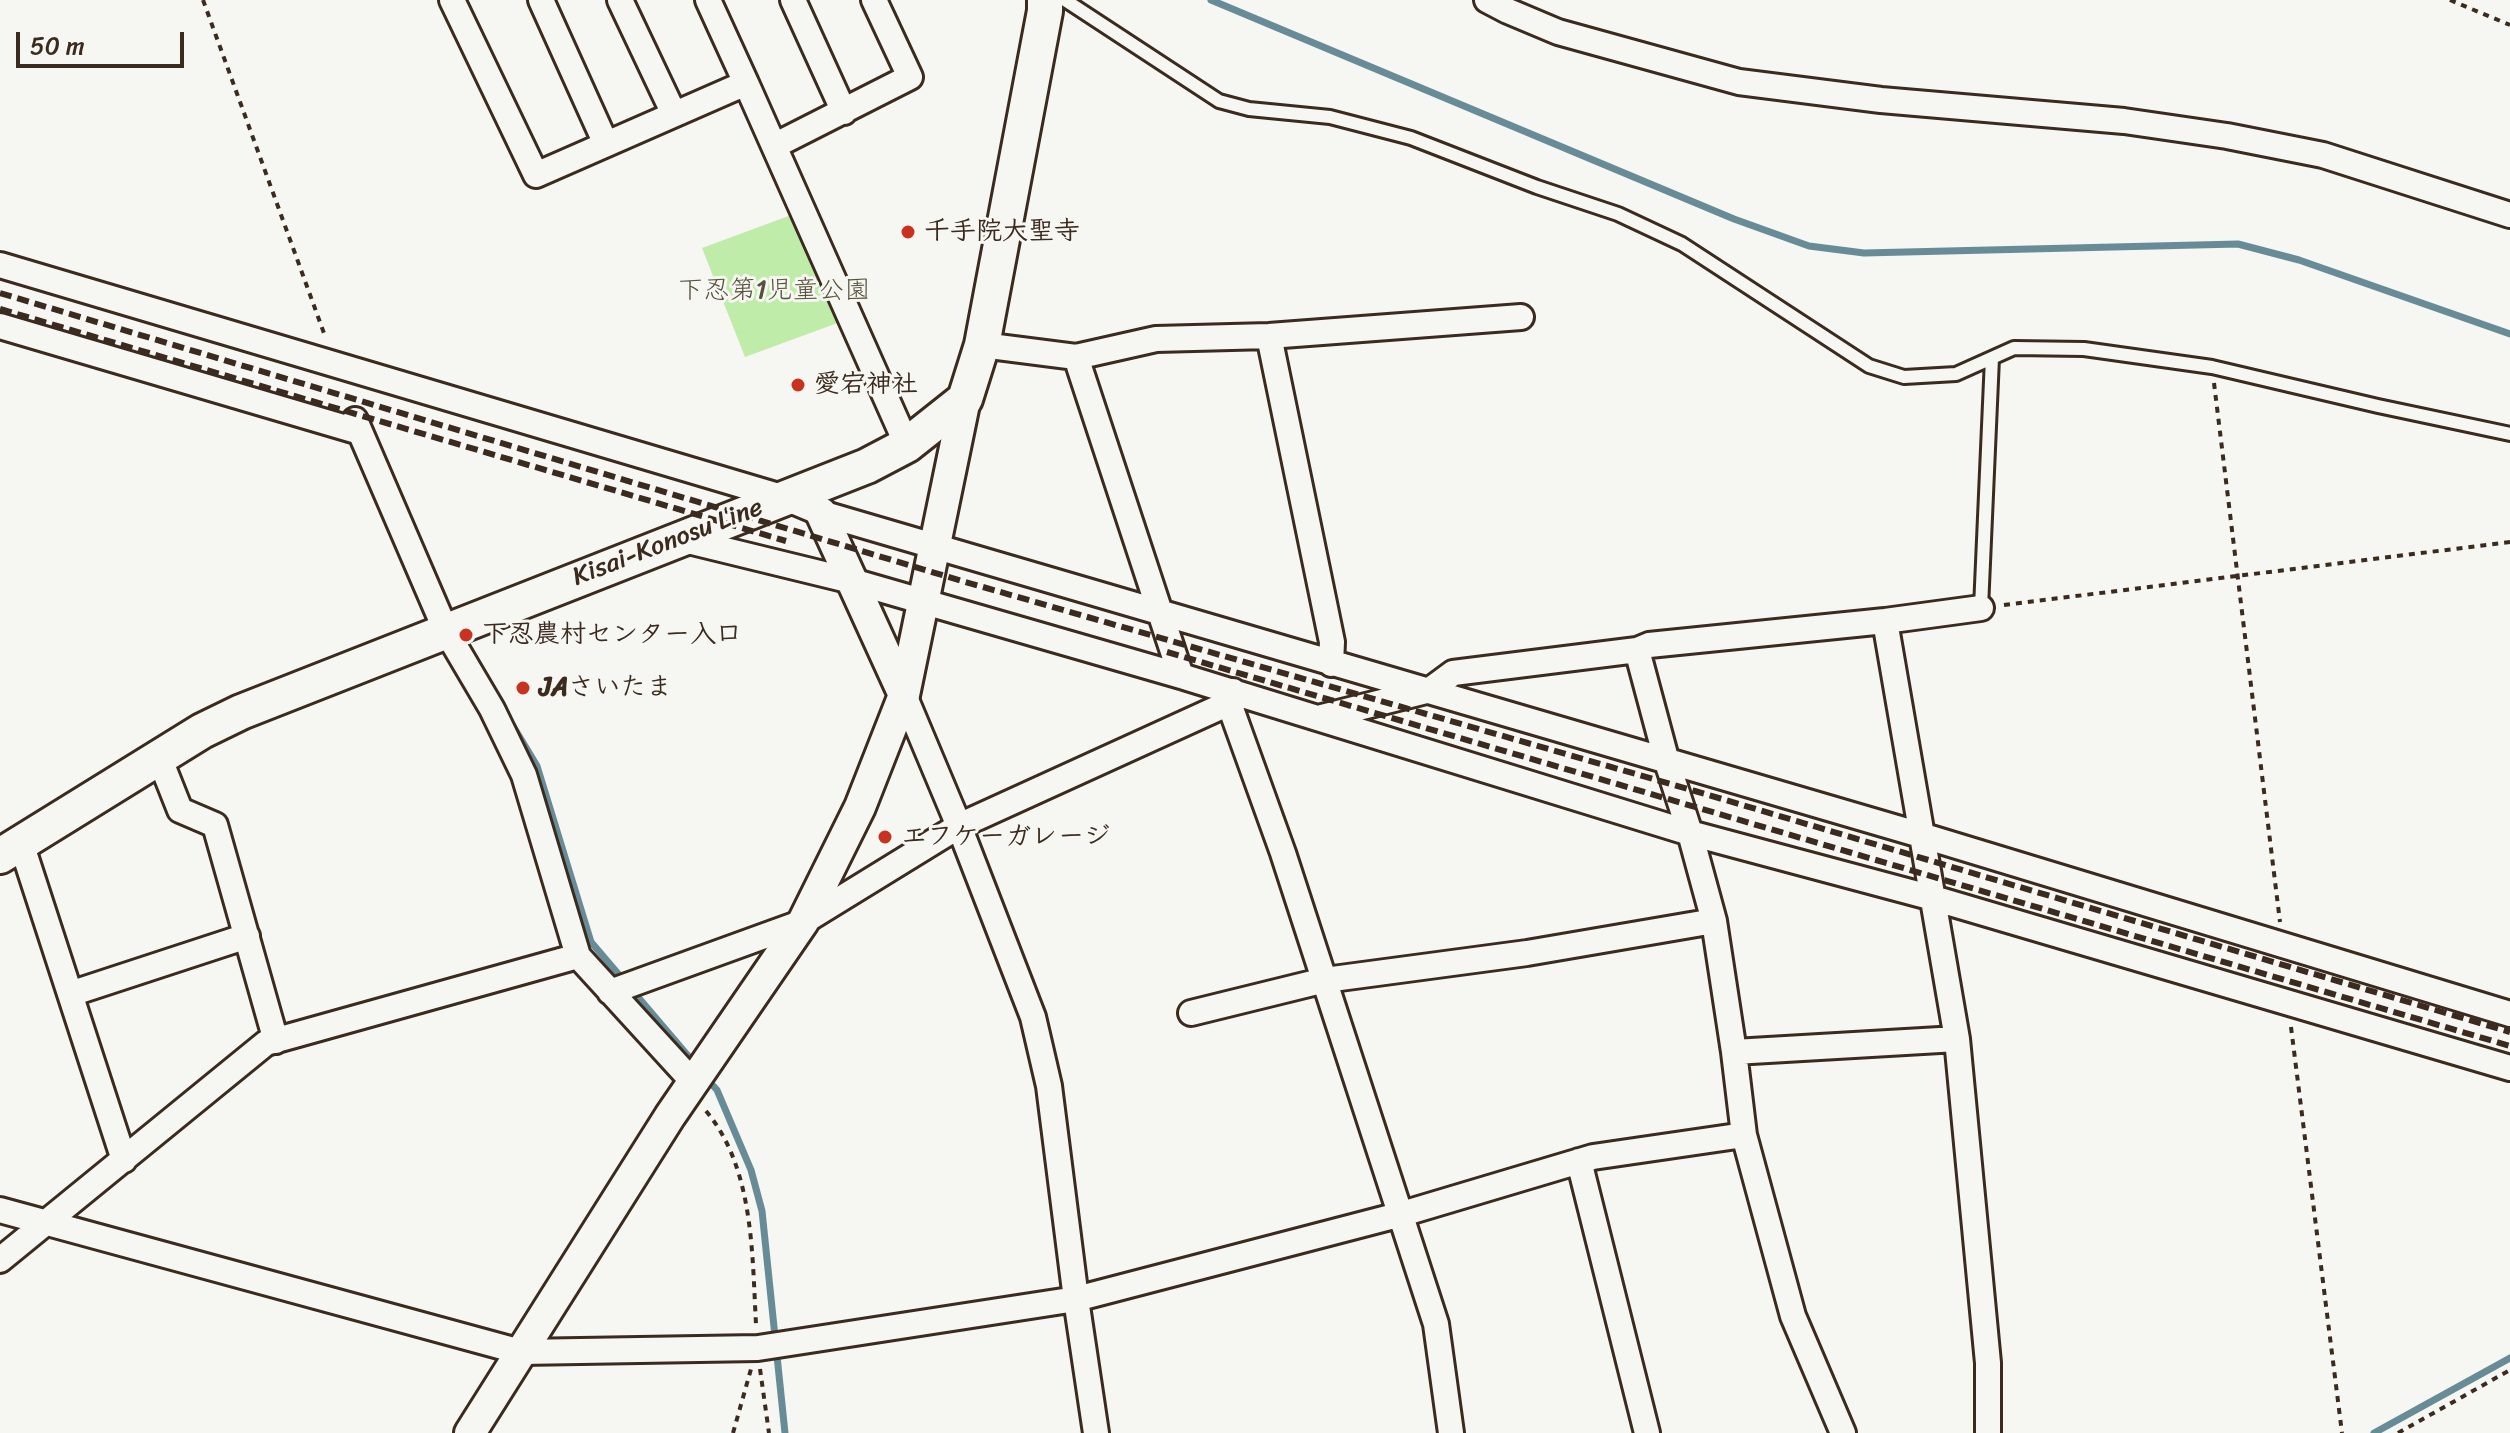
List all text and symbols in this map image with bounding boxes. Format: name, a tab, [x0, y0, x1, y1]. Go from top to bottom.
scale bar	[20, 16, 188, 66]
text: 50 m	[30, 25, 85, 67]
place label: 千手院大聖寺	[924, 216, 1080, 248]
marker: 千手院大聖寺	[899, 223, 917, 241]
park label: 下忍第1児童公園	[677, 275, 871, 307]
place label: 愛宕神社	[814, 369, 918, 401]
marker: 愛宕神社	[789, 376, 807, 394]
street label: Kisai-Konosu Line	[568, 492, 768, 594]
place label: 下忍農村センター入口	[482, 619, 742, 651]
marker: 下忍農村センター入口	[457, 626, 475, 644]
place label: JAさいたま	[539, 672, 672, 704]
marker: JAさいたま	[514, 679, 532, 697]
place label: エフケーガレージ	[901, 821, 1110, 853]
marker: エフケーガレージ	[876, 828, 894, 846]

